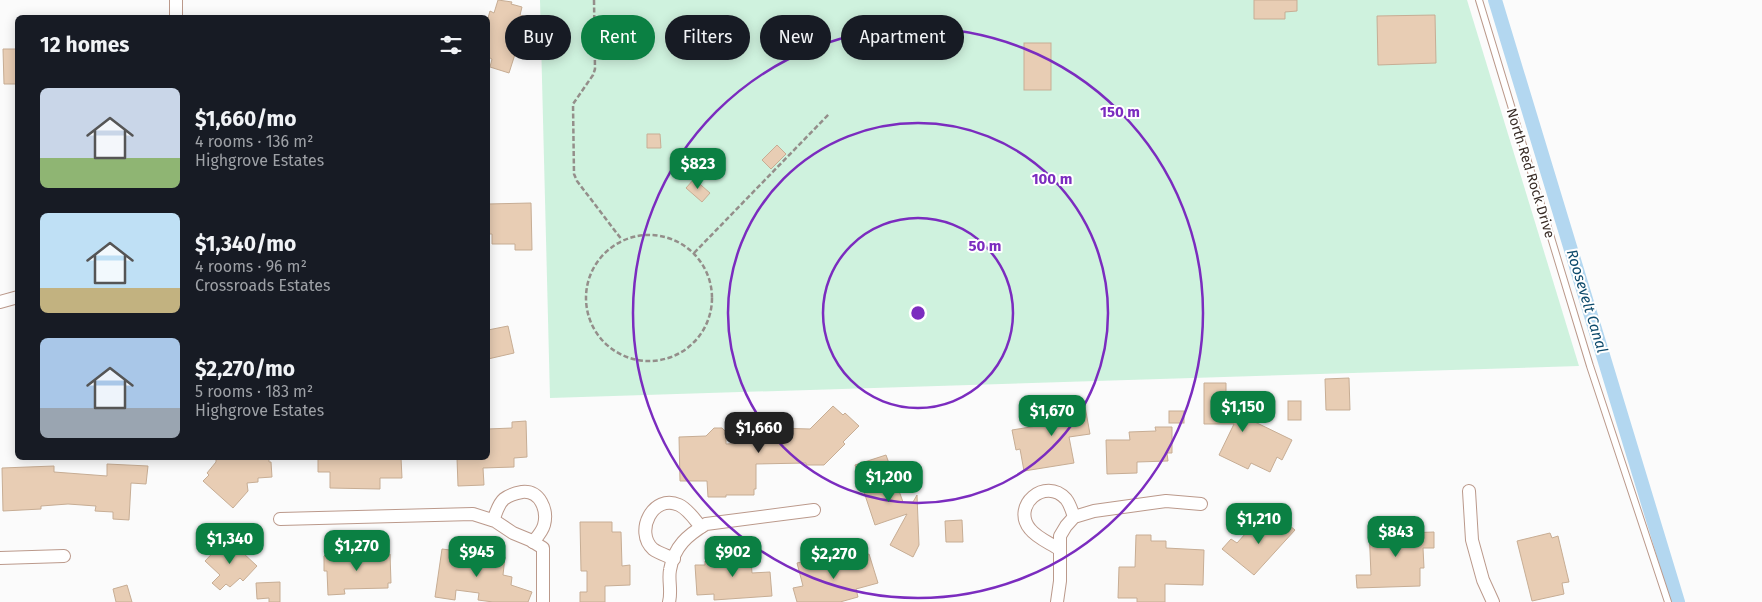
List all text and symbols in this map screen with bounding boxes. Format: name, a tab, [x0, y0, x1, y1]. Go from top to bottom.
chip: Buy	[505, 15, 571, 60]
chip: Rent	[581, 15, 655, 60]
chip: Filters	[665, 15, 750, 60]
chip: New	[760, 15, 831, 60]
chip: Apartment	[841, 15, 964, 60]
icon: filters	[437, 31, 465, 59]
text: 12 homes	[40, 32, 129, 58]
text: 150 m	[1100, 103, 1140, 121]
text: $1,660/mo	[195, 106, 297, 132]
street label: North Red Rock Drive	[1503, 106, 1558, 240]
icon: home	[80, 108, 140, 168]
text: 4 rooms · 136 m²	[195, 132, 313, 151]
pin: $823	[668, 148, 728, 190]
text: Highgrove Estates	[195, 151, 324, 170]
text: $823	[681, 154, 715, 173]
text: 100 m	[1032, 170, 1072, 188]
text: $1,340/mo	[195, 231, 296, 257]
icon: home	[80, 233, 140, 293]
text: 50 m	[968, 237, 1002, 255]
water label: Roosevelt Canal	[1563, 247, 1611, 355]
text: 4 rooms · 96 m²	[195, 257, 307, 276]
text: Crossroads Estates	[195, 276, 330, 295]
centre of rings	[909, 304, 927, 322]
text: $2,270/mo	[195, 356, 295, 382]
icon: home	[80, 358, 140, 418]
text: 5 rooms · 183 m²	[195, 382, 313, 401]
pin: $1,150	[1202, 390, 1284, 433]
pin: $1,670	[1011, 394, 1093, 437]
text: $1,150	[1221, 397, 1265, 416]
text: Highgrove Estates	[195, 401, 324, 420]
text: $1,670	[1030, 401, 1074, 420]
pin: $1,660	[718, 412, 800, 454]
text: $1,660	[736, 418, 782, 437]
pin: $1,200	[848, 460, 930, 503]
text: $1,200	[866, 467, 912, 486]
pin: $1,210	[1218, 502, 1300, 545]
text: $1,210	[1237, 509, 1281, 528]
pin: $843	[1366, 516, 1426, 558]
pin: $1,340	[189, 522, 271, 565]
text: $843	[1378, 522, 1414, 541]
text: $1,340	[207, 529, 253, 548]
pin: $1,270	[316, 530, 398, 572]
text: $1,270	[335, 536, 379, 555]
pin: $945	[447, 536, 507, 578]
pin: $902	[703, 536, 763, 578]
pin: $2,270	[793, 538, 875, 580]
text: $945	[460, 542, 494, 561]
text: $902	[716, 542, 750, 561]
text: $2,270	[811, 544, 857, 563]

